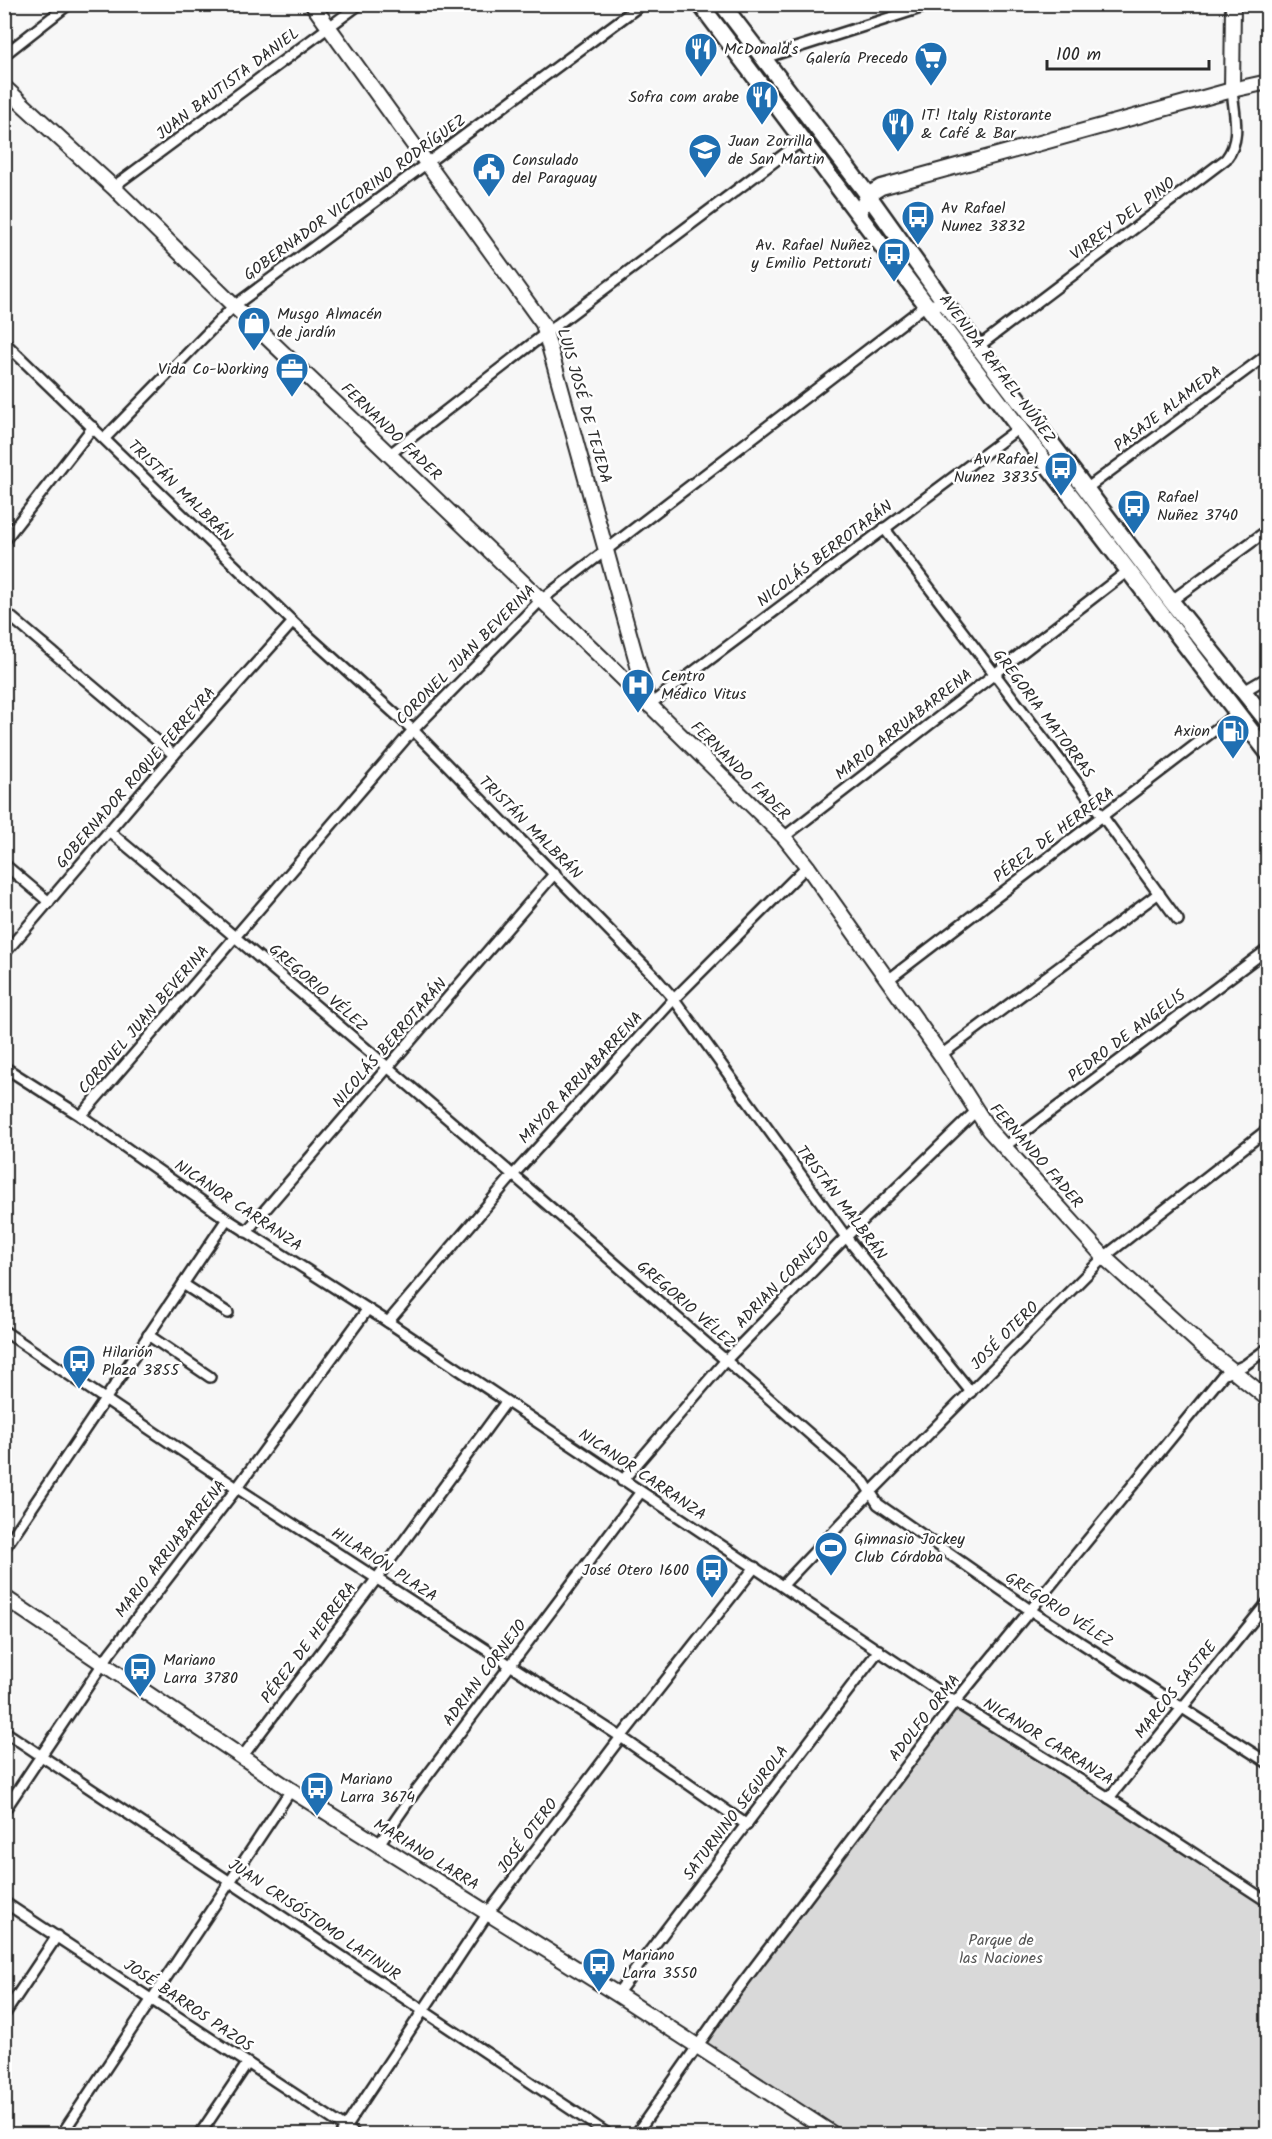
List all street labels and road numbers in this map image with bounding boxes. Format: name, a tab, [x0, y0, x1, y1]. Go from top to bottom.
street label: JUAN BAUTISTA DANIEL	[151, 22, 305, 146]
street label: GOBERNADOR VICTORINO RODRÍGUEZ	[238, 108, 472, 288]
street label: VIRREY DEL PINO	[1065, 171, 1181, 267]
street label: AVENIDA RAFAEL NÚÑEZ	[932, 289, 1062, 449]
street label: LUIS JOSÉ DE TEJEDA	[550, 325, 618, 487]
street label: PASAJE ALAMEDA	[1109, 360, 1228, 458]
street label: FERNANDO FADER	[335, 377, 447, 487]
street label: TRISTÁN MALBRÁN	[122, 434, 238, 548]
street label: NICOLÁS BERROTARÁN	[752, 494, 898, 614]
street label: CORONEL JUAN BEVERINA	[390, 579, 542, 731]
street label: GREGORIA MATORRAS	[986, 644, 1100, 784]
street label: MARIO ARRUABARRENA	[830, 663, 979, 787]
street label: GOBERNADOR ROQUE FERREYRA	[50, 681, 222, 874]
street label: FERNANDO FADER	[684, 715, 796, 827]
street label: TRISTÁN MALBRÁN	[472, 770, 588, 886]
street label: PÉREZ DE HERRERA	[988, 781, 1120, 889]
street label: GREGORIO VÉLEZ	[263, 938, 373, 1038]
street label: CORONEL JUAN BEVERINA	[72, 940, 216, 1100]
street label: NICOLÁS BERROTARÁN	[327, 972, 454, 1113]
street label: PEDRO DE ANGELIS	[1063, 983, 1192, 1089]
street label: MAYOR ARRUABARRENA	[513, 1006, 649, 1150]
street label: FERNANDO FADER	[983, 1098, 1089, 1214]
street label: TRISTÁN MALBRÁN	[789, 1140, 893, 1266]
street label: NICANOR CARRANZA	[169, 1154, 307, 1258]
street label: ADRIAN CORNEJO	[730, 1225, 836, 1335]
street label: GREGORIO VÉLEZ	[631, 1255, 741, 1355]
street label: JOSÉ OTERO	[965, 1296, 1045, 1376]
street label: NICANOR CARRANZA	[573, 1423, 711, 1527]
street label: MARIO ARRUABARRENA	[109, 1474, 233, 1623]
street label: HILARIÓN PLAZA	[326, 1521, 442, 1609]
street label: GREGORIO VÉLEZ	[1000, 1566, 1118, 1654]
street label: PÉREZ DE HERRERA	[255, 1577, 363, 1709]
street label: ADRIAN CORNEJO	[437, 1614, 533, 1731]
street label: MARCOS SASTRE	[1129, 1635, 1224, 1744]
street label: ADOLFO ORMA	[883, 1669, 967, 1767]
street label: NICANOR CARRANZA	[978, 1692, 1118, 1792]
street label: SATURNINO SEGUROLA	[677, 1740, 795, 1886]
street label: JOSÉ OTERO	[491, 1793, 565, 1879]
street label: MARIANO LARRA	[368, 1813, 484, 1898]
street label: JUAN CRISÓSTOMO LAFINUR	[223, 1853, 405, 1987]
street label: JOSÉ BARROS PAZOS	[118, 1953, 258, 2059]

